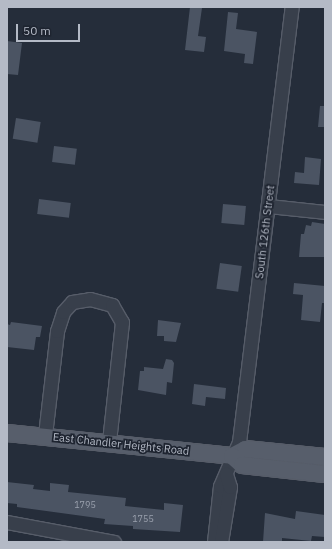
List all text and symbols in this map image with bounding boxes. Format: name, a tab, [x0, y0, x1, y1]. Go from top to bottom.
scale bar	[18, 16, 82, 42]
text: 50 m	[23, 23, 51, 38]
street label: South 126th Street	[253, 184, 277, 280]
street label: East Chandler Heights Road	[52, 430, 190, 458]
house number: 1795	[74, 500, 96, 510]
house number: 1755	[132, 514, 154, 524]

